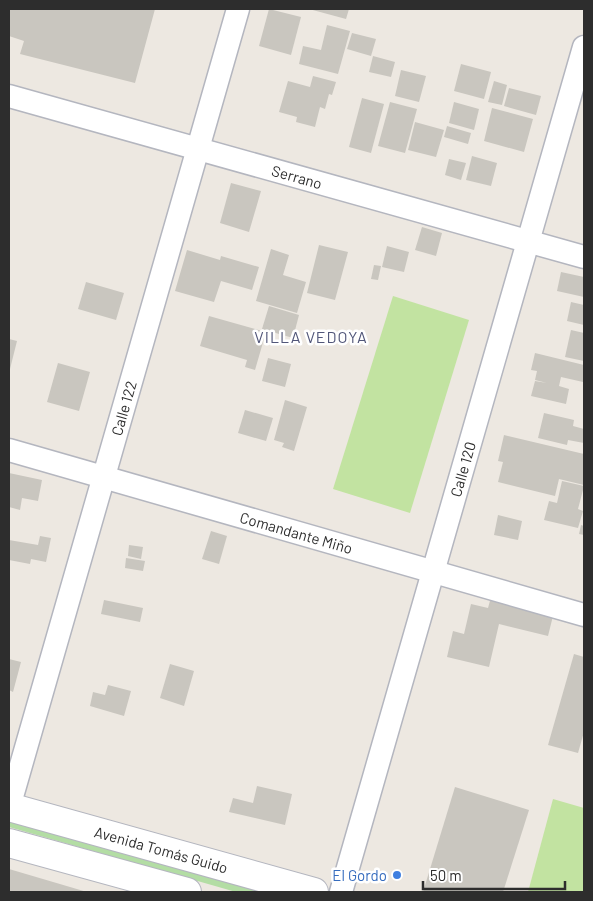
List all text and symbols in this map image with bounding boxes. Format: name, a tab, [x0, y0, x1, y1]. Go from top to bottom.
street label: Serrano	[270, 161, 324, 192]
district label: VILLA VEDOYA	[254, 327, 368, 346]
street label: Calle 122	[107, 379, 140, 437]
street label: Calle 120	[446, 440, 479, 499]
street label: Comandante Miño	[238, 508, 355, 557]
street label: Avenida Tomás Guido	[92, 822, 230, 877]
scale bar	[423, 858, 566, 890]
place label: El Gordo	[332, 866, 387, 884]
text: 50 m	[430, 866, 462, 884]
marker: El Gordo	[391, 869, 403, 881]

